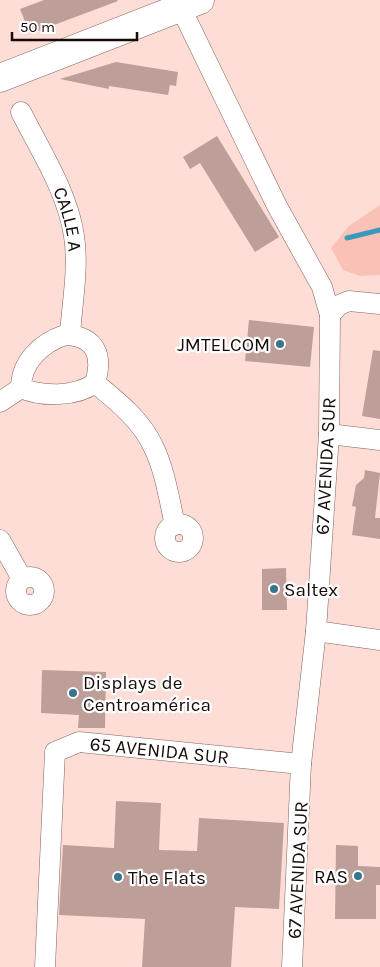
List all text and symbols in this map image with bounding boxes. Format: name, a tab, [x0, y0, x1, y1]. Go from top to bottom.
scale bar	[12, 10, 138, 42]
text: 50 m	[20, 18, 55, 36]
street label: CALLE A	[48, 184, 86, 253]
place label: JMTELCOM	[177, 334, 270, 356]
marker: JMTELCOM	[274, 338, 286, 350]
street label: 67 AVENIDA SUR	[311, 397, 341, 535]
place label: Saltex	[284, 579, 338, 601]
marker: Saltex	[268, 583, 280, 595]
place label: Displays de Centroamérica	[83, 672, 211, 716]
marker: Displays de Centroamérica	[67, 687, 79, 699]
street label: 65 AVENIDA SUR	[89, 733, 230, 769]
street label: 67 AVENIDA SUR	[283, 801, 313, 939]
place label: RAS	[314, 866, 348, 888]
place label: The Flats	[128, 867, 206, 889]
marker: RAS	[352, 870, 364, 882]
marker: The Flats	[112, 871, 124, 883]

